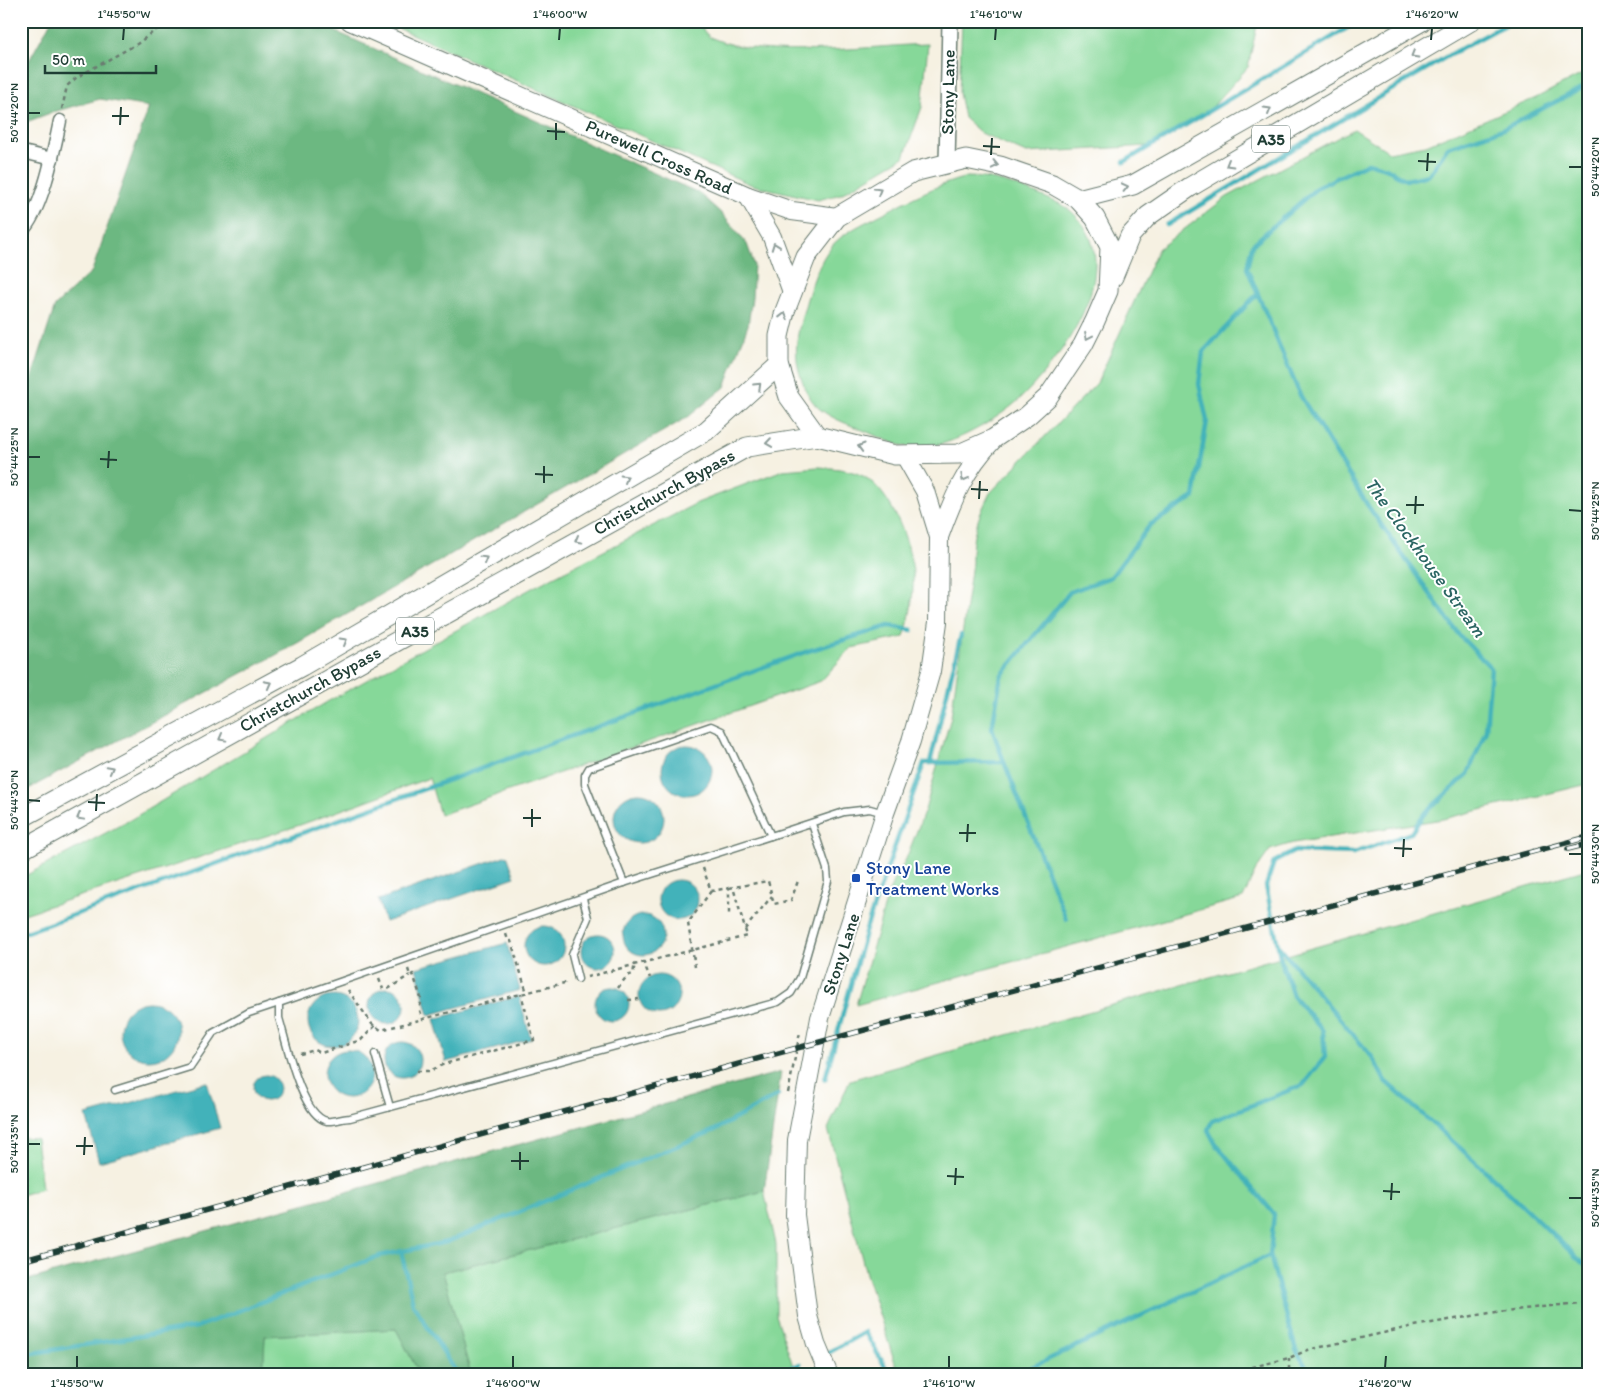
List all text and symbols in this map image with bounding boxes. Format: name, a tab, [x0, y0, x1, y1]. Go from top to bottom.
text: 1°45'50"W	[97, 7, 151, 21]
text: 1°46'00"W	[533, 7, 587, 21]
text: 1°46'10"W	[970, 7, 1022, 21]
text: 1°46'20"W	[1405, 7, 1459, 21]
scale bar	[45, 42, 156, 74]
one-way arrow	[1411, 48, 1420, 58]
street label: Stony Lane	[936, 49, 960, 135]
text: 50 m	[52, 51, 85, 69]
text: 50°44'20"N	[7, 83, 21, 143]
one-way arrow	[1263, 106, 1272, 116]
street label: Purewell Cross Road	[582, 115, 736, 199]
road number: A35	[1252, 126, 1290, 152]
text: 50°44'20"N	[1588, 137, 1602, 197]
one-way arrow	[1226, 157, 1235, 167]
one-way arrow	[991, 159, 999, 170]
one-way arrow	[1121, 182, 1130, 193]
one-way arrow	[872, 187, 881, 197]
one-way arrow	[771, 242, 781, 251]
one-way arrow	[778, 312, 789, 321]
one-way arrow	[1083, 331, 1094, 340]
one-way arrow	[752, 382, 761, 391]
text: 50°44'25"N	[7, 428, 21, 486]
one-way arrow	[764, 438, 773, 448]
one-way arrow	[857, 443, 865, 453]
street label: Christchurch Bypass	[589, 444, 739, 540]
one-way arrow	[960, 473, 970, 482]
water label: The Clockhouse Stream	[1360, 473, 1491, 642]
one-way arrow	[619, 474, 628, 484]
text: 50°44'25"N	[1588, 482, 1602, 540]
one-way arrow	[575, 534, 584, 544]
one-way arrow	[479, 556, 488, 566]
road number: A35	[396, 618, 434, 644]
one-way arrow	[338, 638, 347, 648]
street label: Christchurch Bypass	[235, 641, 385, 737]
one-way arrow	[263, 680, 272, 690]
one-way arrow	[218, 732, 227, 742]
one-way arrow	[105, 766, 114, 776]
text: 50°44'30"N	[7, 770, 21, 830]
one-way arrow	[76, 811, 85, 821]
text: 50°44'30"N	[1588, 824, 1602, 884]
place label: Stony Lane Treatment Works	[866, 857, 999, 900]
marker: Stony Lane Treatment Works	[850, 872, 862, 884]
street label: Stony Lane	[817, 910, 865, 998]
text: 50°44'35"N	[7, 1114, 21, 1174]
text: 50°44'35"N	[1588, 1168, 1602, 1228]
text: 1°45'50"W	[50, 1376, 104, 1390]
text: 1°46'00"W	[486, 1376, 540, 1390]
text: 1°46'10"W	[923, 1376, 975, 1390]
text: 1°46'20"W	[1358, 1376, 1412, 1390]

